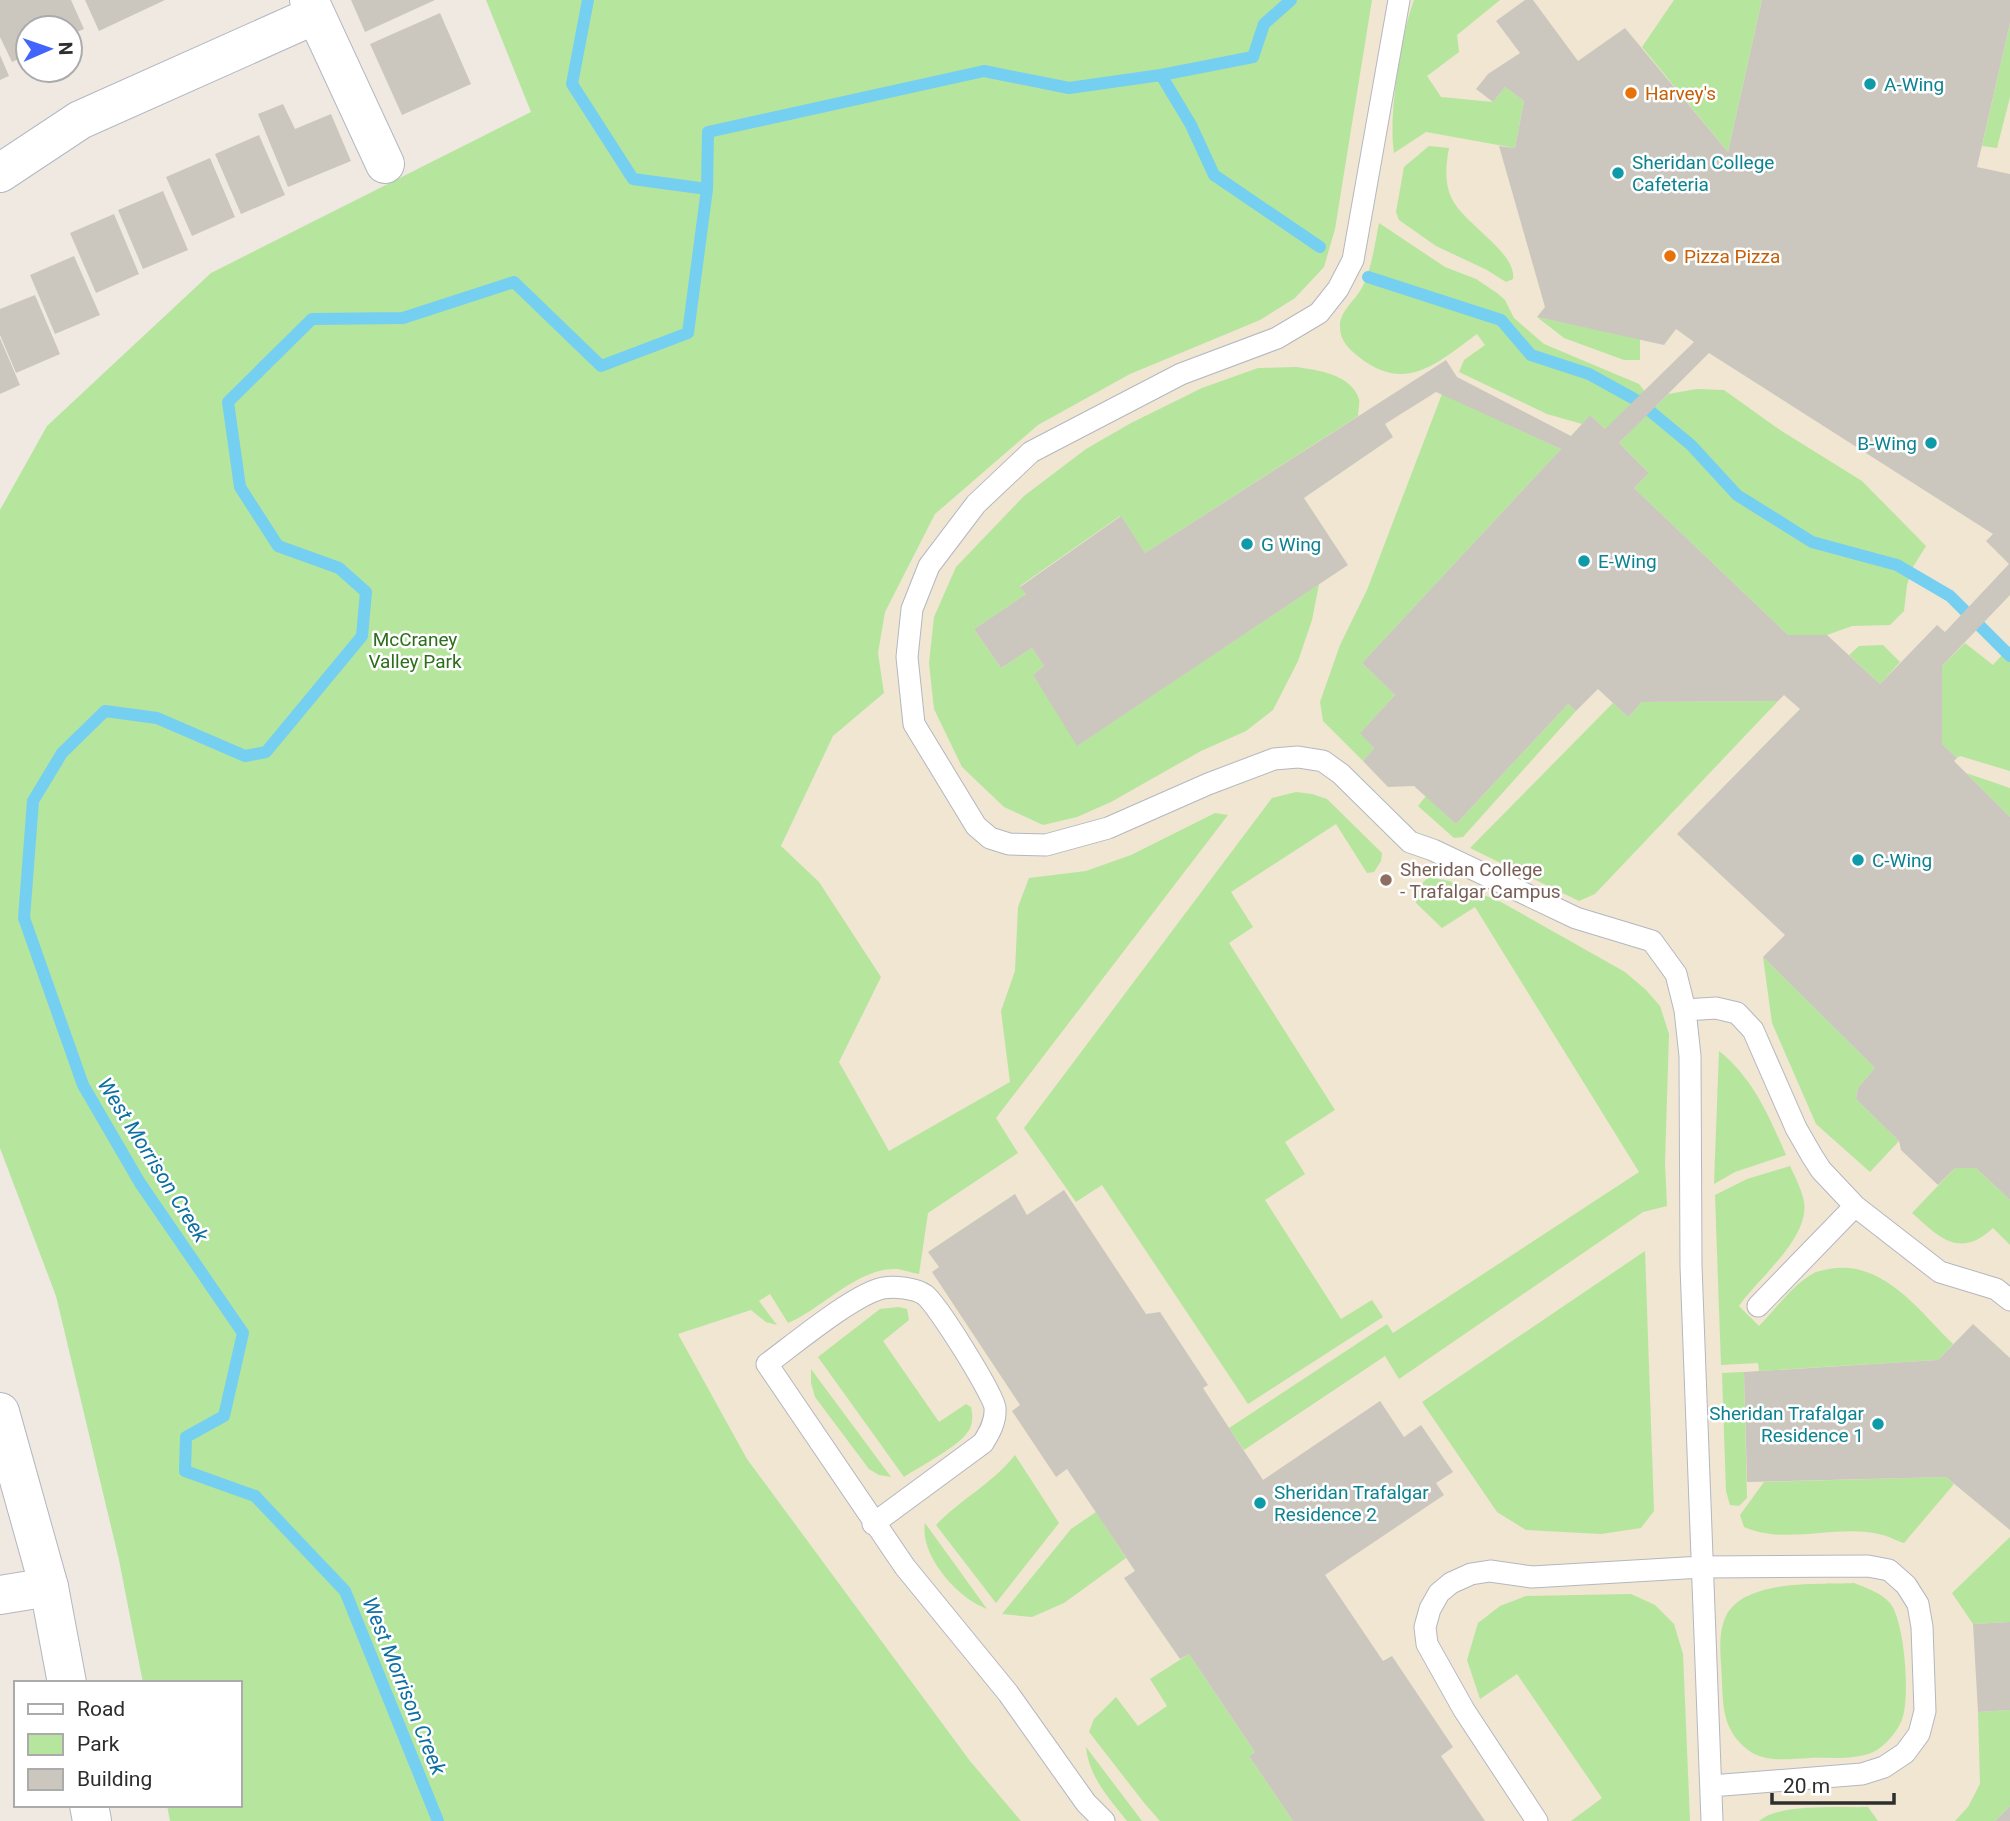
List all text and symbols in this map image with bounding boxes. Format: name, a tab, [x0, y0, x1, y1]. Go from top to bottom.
north arrow	[14, 14, 84, 84]
text: N	[54, 41, 77, 56]
place label: A-Wing	[1884, 73, 1944, 96]
marker: A-Wing	[1862, 76, 1878, 92]
place label: Harvey's	[1645, 82, 1716, 105]
marker: Harvey's	[1623, 85, 1639, 101]
place label: Sheridan College Cafeteria	[1632, 151, 1774, 196]
marker: Sheridan College Cafeteria	[1610, 165, 1626, 181]
place label: Pizza Pizza	[1684, 245, 1780, 268]
marker: Pizza Pizza	[1662, 248, 1678, 264]
place label: B-Wing	[1857, 432, 1917, 455]
marker: B-Wing	[1923, 435, 1939, 451]
place label: G Wing	[1261, 533, 1321, 556]
marker: G Wing	[1239, 536, 1255, 552]
place label: E-Wing	[1598, 550, 1657, 573]
marker: E-Wing	[1576, 553, 1592, 569]
park label: McCraney Valley Park	[368, 628, 462, 673]
place label: C-Wing	[1872, 849, 1932, 872]
marker: C-Wing	[1850, 852, 1866, 868]
place label: Sheridan College - Trafalgar Campus	[1400, 858, 1561, 903]
marker: Sheridan College - Trafalgar Campus	[1378, 872, 1394, 888]
water label: West Morrison Creek	[93, 1073, 214, 1247]
place label: Sheridan Trafalgar Residence 1	[1709, 1402, 1865, 1447]
marker: Sheridan Trafalgar Residence 1	[1870, 1416, 1886, 1432]
place label: Sheridan Trafalgar Residence 2	[1274, 1481, 1429, 1526]
marker: Sheridan Trafalgar Residence 2	[1252, 1495, 1268, 1511]
water label: West Morrison Creek	[357, 1594, 451, 1779]
legend	[14, 1681, 242, 1807]
text: Road	[77, 1697, 125, 1721]
text: Park	[77, 1732, 120, 1756]
scale bar	[1772, 1762, 1895, 1806]
text: Building	[77, 1767, 152, 1791]
text: 20 m	[1783, 1774, 1830, 1798]

